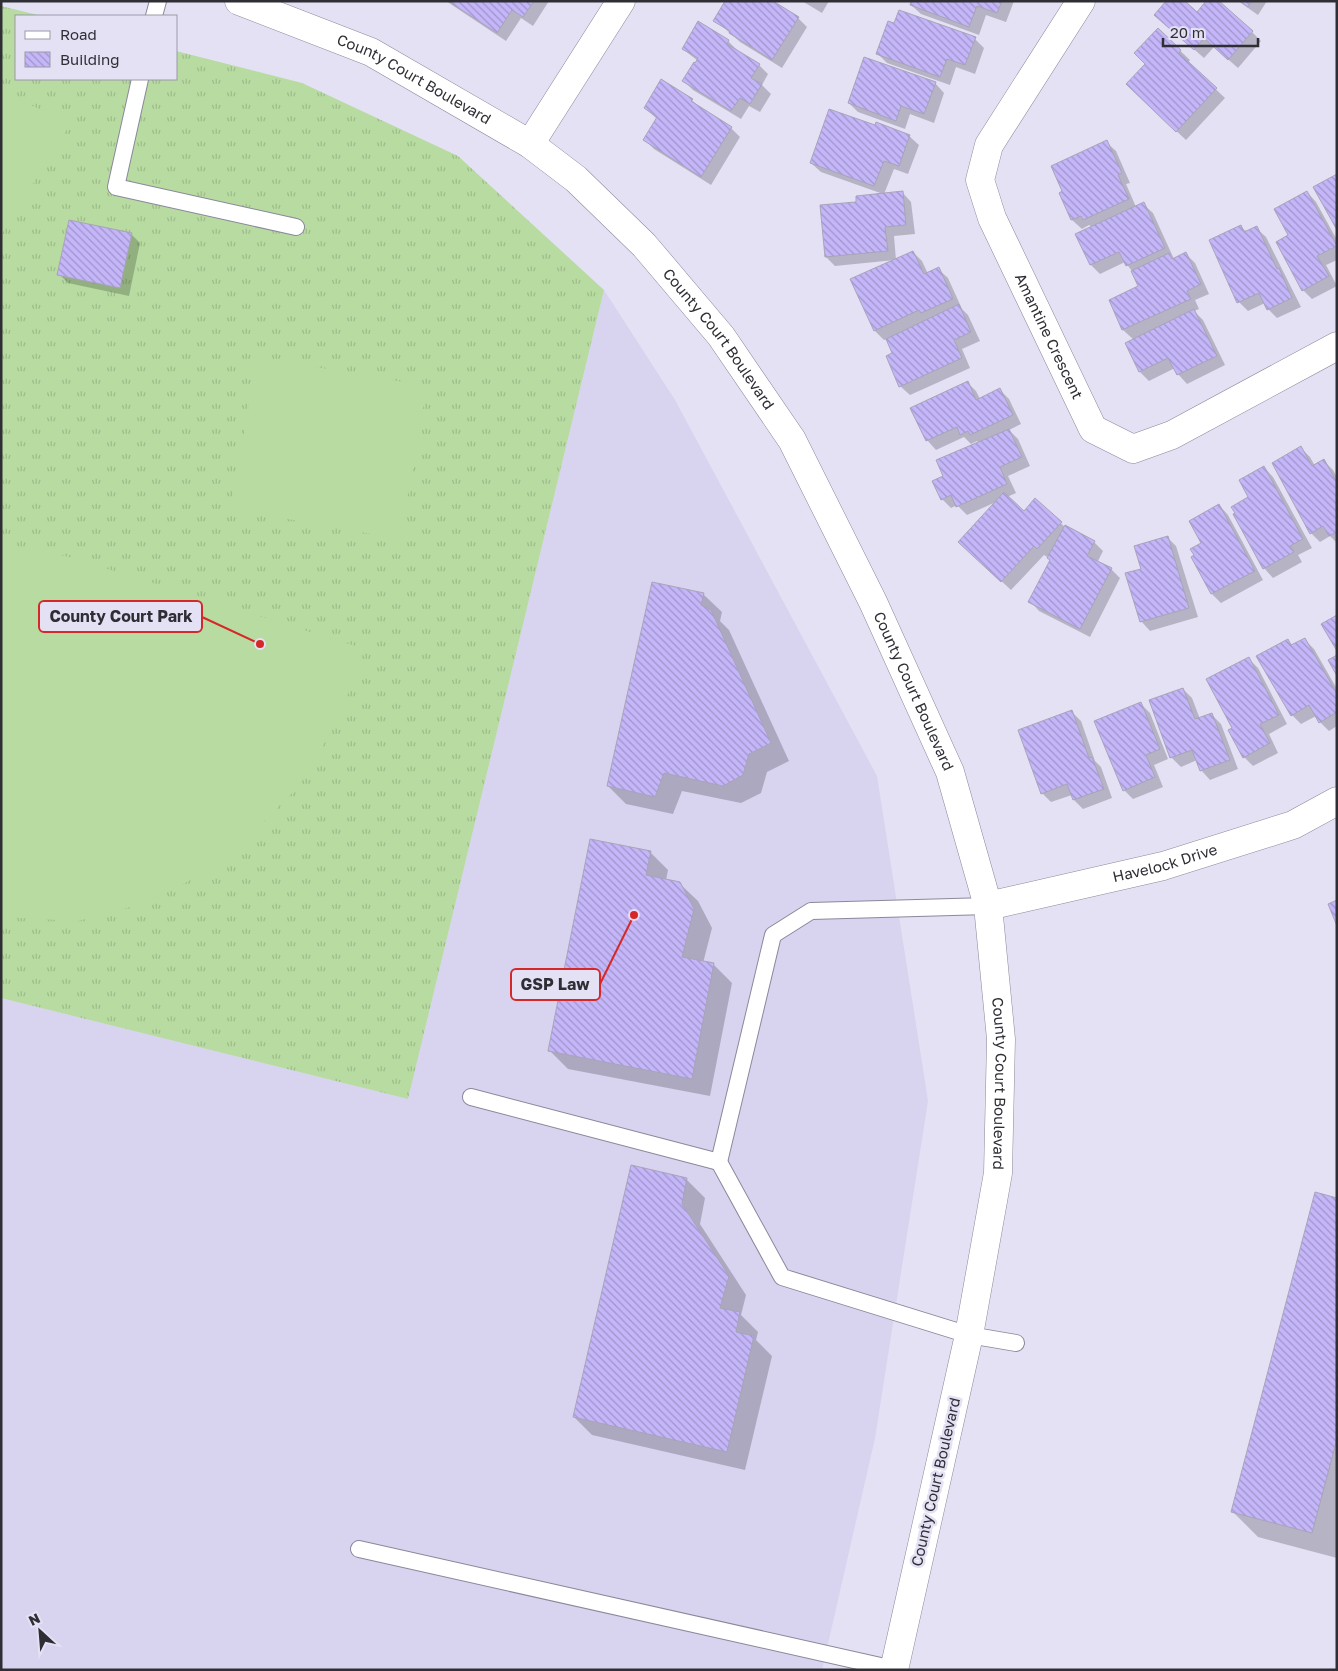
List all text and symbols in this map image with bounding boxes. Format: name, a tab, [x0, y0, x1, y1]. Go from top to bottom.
legend	[15, 15, 178, 80]
scale bar	[1163, 15, 1258, 47]
text: 20 m	[1170, 23, 1205, 41]
text: Road	[60, 25, 97, 43]
street label: County Court Boulevard	[335, 30, 494, 127]
text: Building	[60, 50, 120, 68]
street label: County Court Boulevard	[660, 264, 779, 413]
street label: Amantine Crescent	[1012, 270, 1087, 402]
callout: County Court Park	[39, 601, 202, 632]
text: County Court Park	[49, 606, 193, 626]
street label: County Court Boulevard	[871, 608, 958, 773]
street label: Havelock Drive	[1111, 839, 1219, 885]
callout: GSP Law	[511, 969, 600, 1000]
text: GSP Law	[521, 974, 590, 994]
street label: County Court Boulevard	[989, 996, 1011, 1170]
street label: County Court Boulevard	[907, 1396, 963, 1568]
north arrow	[15, 1606, 65, 1656]
text: N	[26, 1609, 43, 1629]

